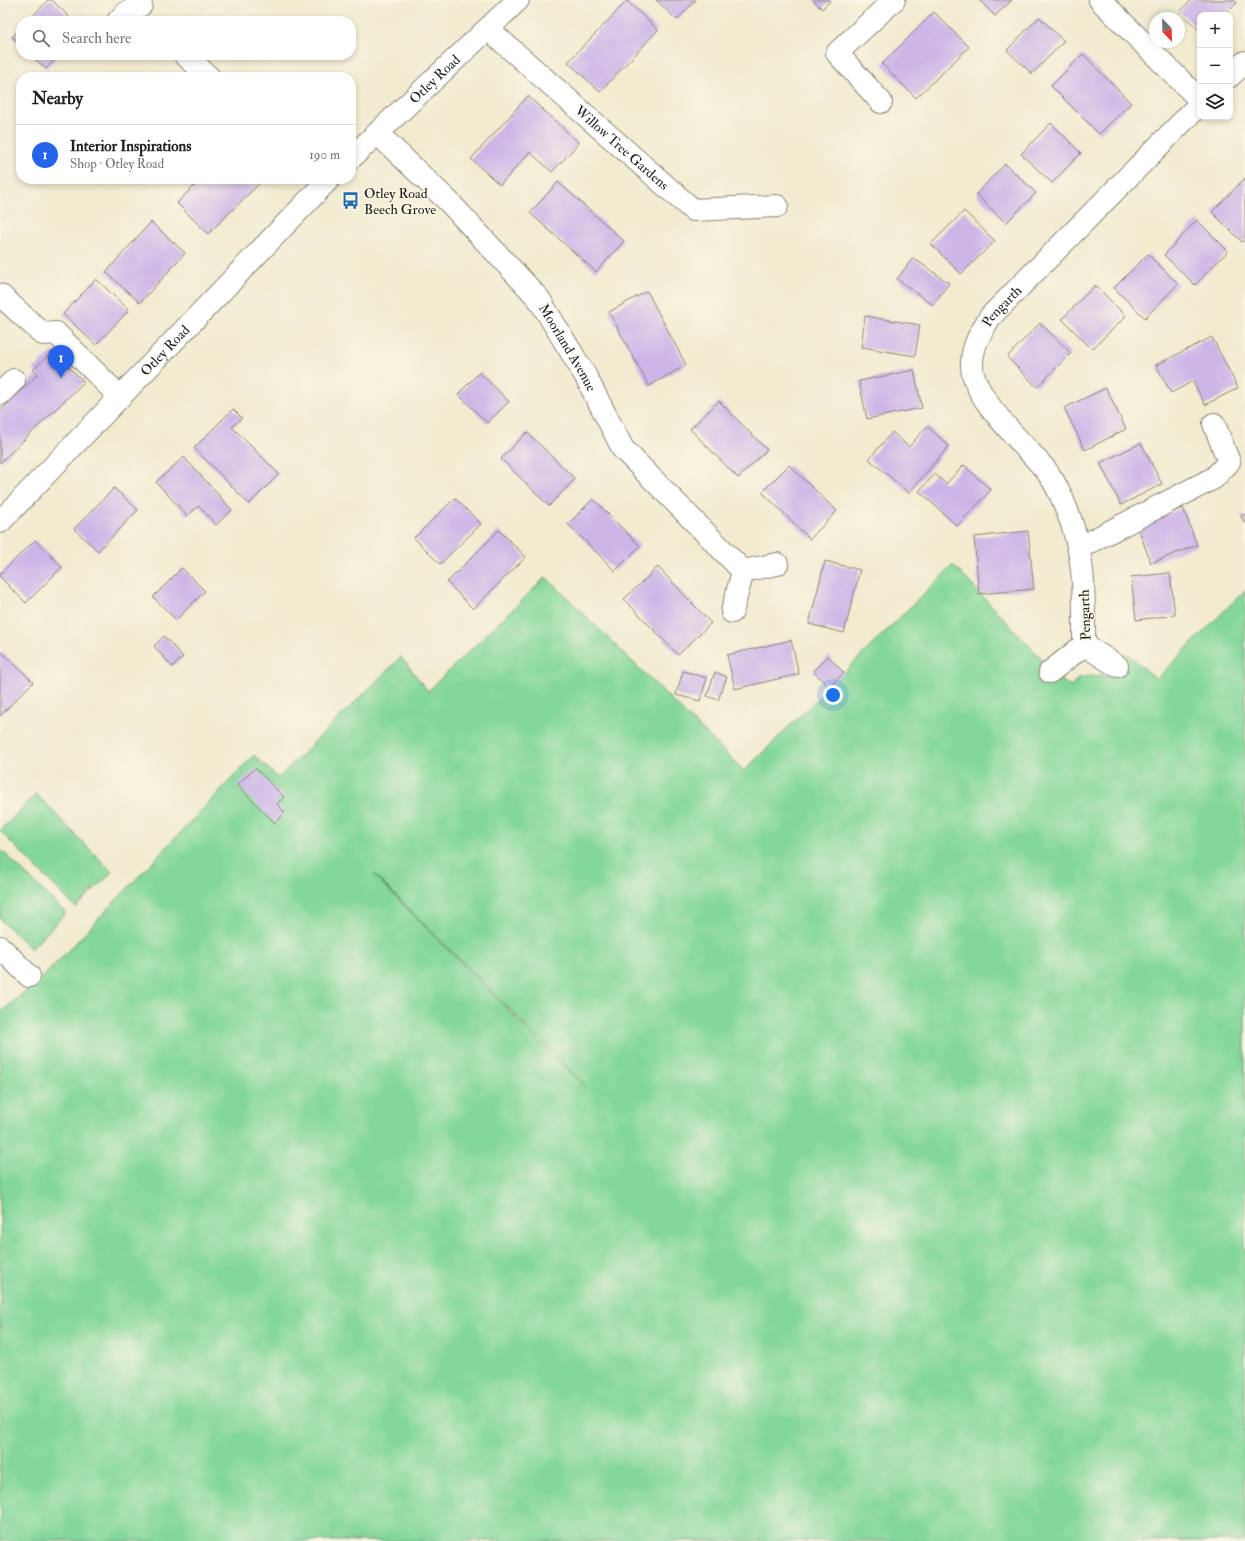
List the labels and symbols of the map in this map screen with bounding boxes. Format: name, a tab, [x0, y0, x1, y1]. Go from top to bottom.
north arrow	[1149, 12, 1185, 48]
street label: Otley Road	[406, 51, 464, 107]
street label: Willow Tree Gardens	[571, 101, 673, 194]
place label: Otley Road Beech Grove	[364, 185, 436, 218]
bus stop icon: Otley Road Beech Grove	[341, 191, 361, 211]
street label: Pengarth	[978, 281, 1025, 329]
street label: Moorland Avenue	[535, 301, 600, 394]
street label: Otley Road	[137, 321, 193, 379]
pin: 1	[48, 345, 74, 378]
street label: Pengarth	[1076, 589, 1094, 641]
your location	[823, 685, 843, 705]

